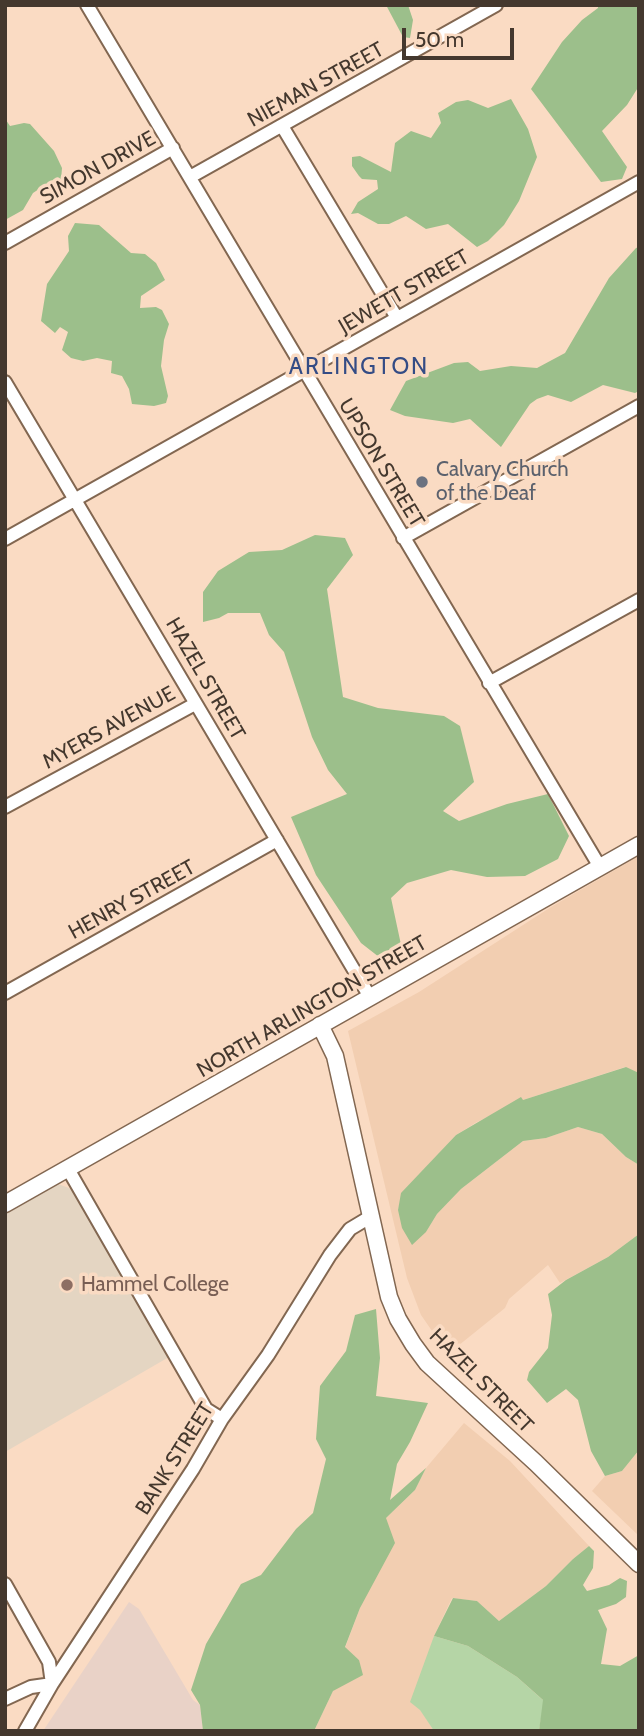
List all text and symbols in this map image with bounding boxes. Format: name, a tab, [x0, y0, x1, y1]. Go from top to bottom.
scale bar	[406, 14, 518, 58]
text: 50 m	[415, 27, 464, 52]
street label: NIEMAN STREET	[243, 37, 389, 133]
street label: SIMON DRIVE	[36, 126, 160, 210]
street label: JEWETT STREET	[334, 245, 474, 339]
district label: ARLINGTON	[290, 353, 428, 381]
street label: UPSON STREET	[333, 394, 429, 532]
place label: Calvary Church of the Deaf	[436, 457, 569, 507]
marker: Calvary Church of the Deaf	[414, 474, 430, 490]
street label: HAZEL STREET	[160, 613, 250, 745]
street label: MYERS AVENUE	[38, 681, 180, 775]
street label: HENRY STREET	[64, 855, 200, 945]
street label: NORTH ARLINGTON STREET	[193, 931, 431, 1083]
place label: Hammel College	[81, 1272, 229, 1298]
marker: Hammel College	[59, 1277, 75, 1293]
street label: HAZEL STREET	[424, 1324, 538, 1438]
street label: BANK STREET	[131, 1398, 219, 1520]

